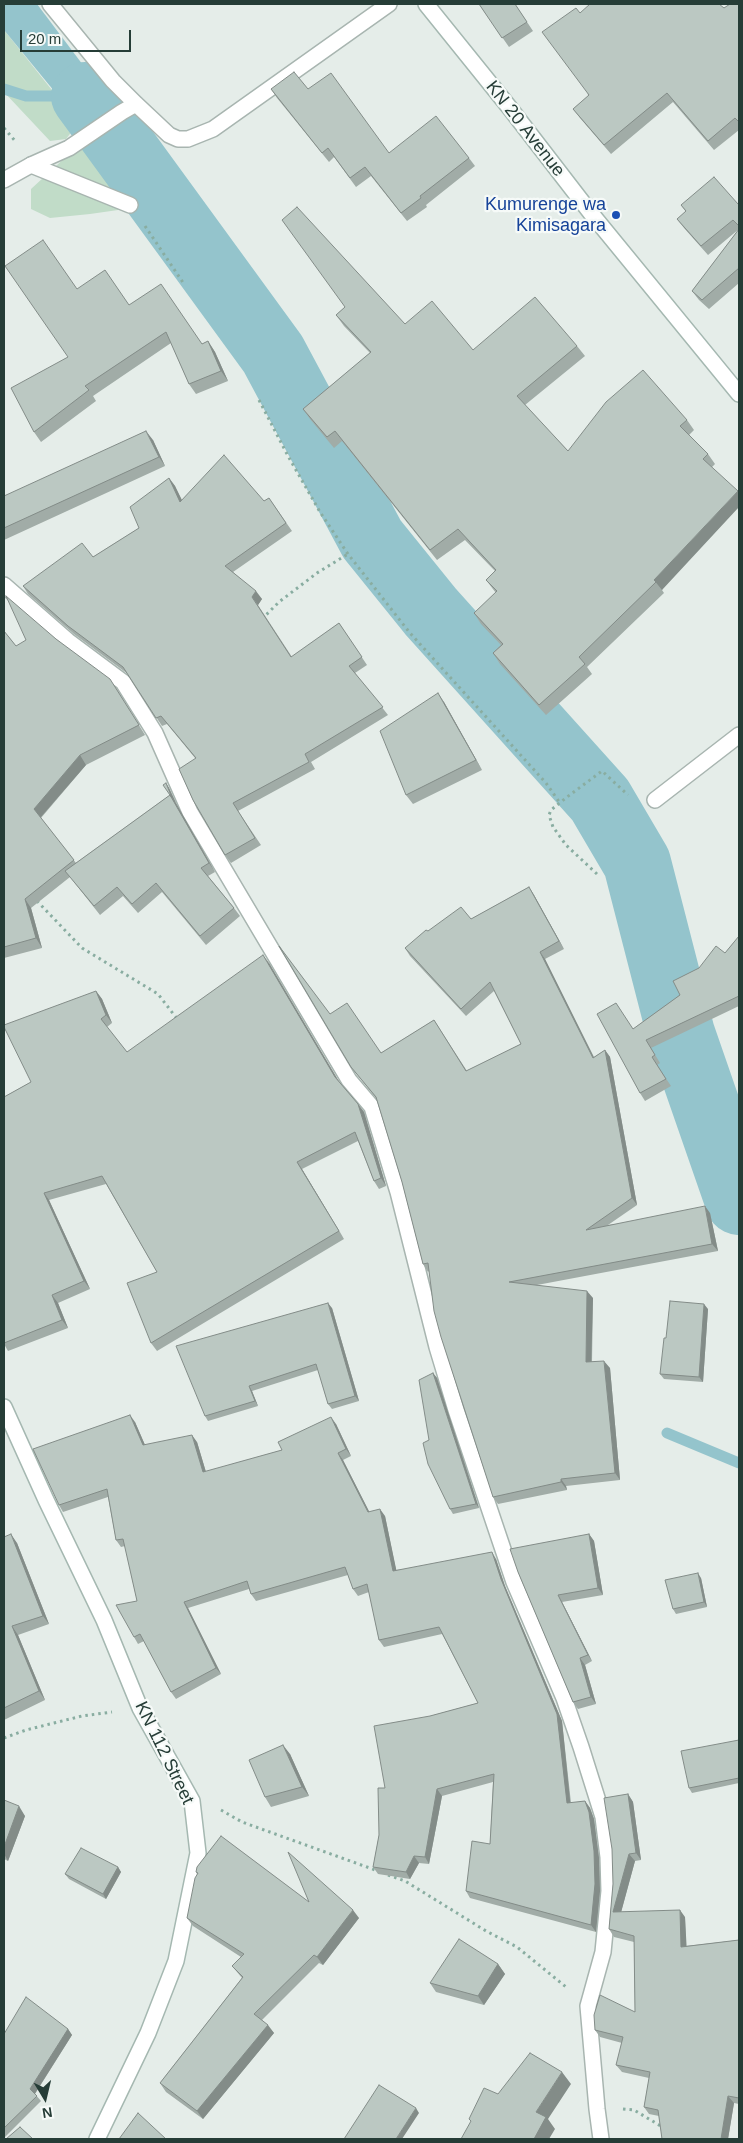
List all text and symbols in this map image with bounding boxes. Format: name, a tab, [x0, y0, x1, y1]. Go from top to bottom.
scale bar	[22, 20, 134, 52]
text: 20 m	[28, 30, 61, 47]
street label: KN 20 Avenue	[481, 77, 569, 181]
place label: Kumurenge wa Kimisagara	[485, 194, 606, 236]
marker: Kumurenge wa Kimisagara	[610, 209, 622, 221]
street label: KN 112 Street	[130, 1698, 198, 1808]
north arrow	[20, 2073, 70, 2123]
text: N	[41, 2104, 54, 2122]

